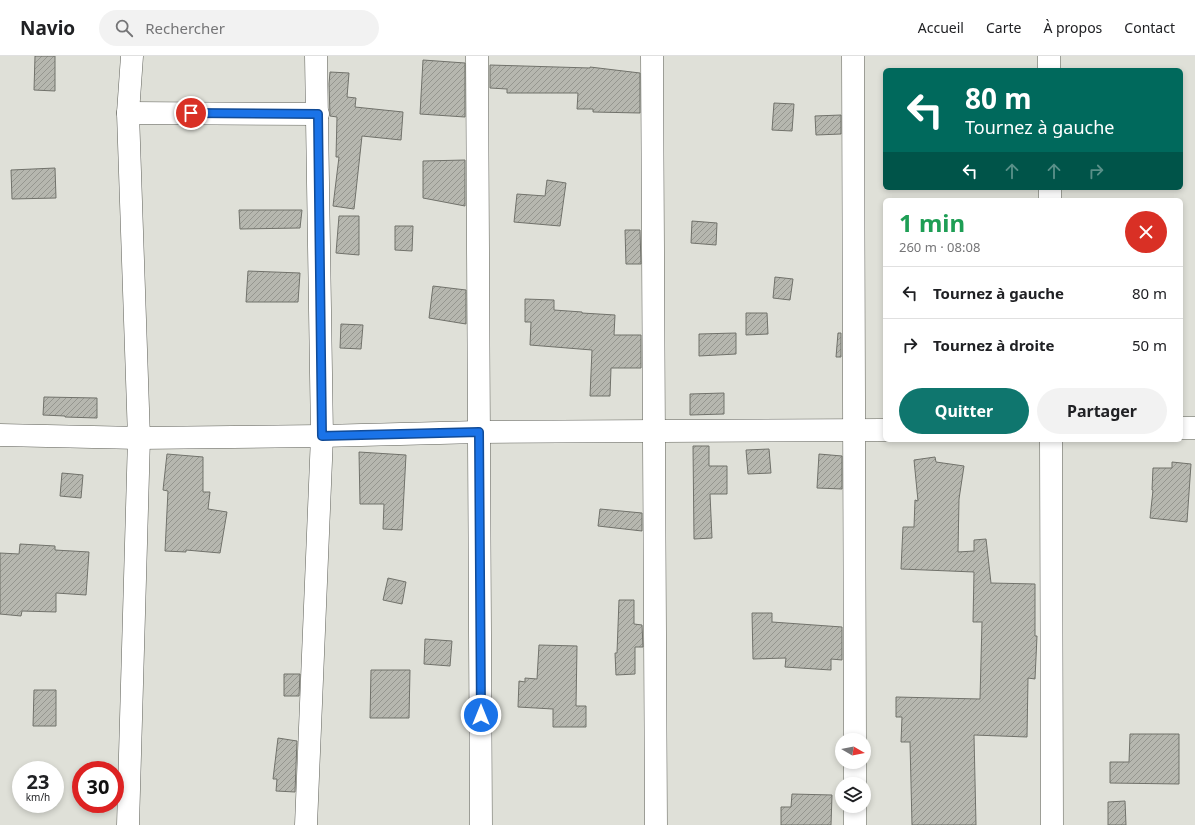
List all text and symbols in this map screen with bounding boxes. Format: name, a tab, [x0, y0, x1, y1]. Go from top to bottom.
search box	[99, 10, 379, 46]
text: Navio	[20, 15, 75, 41]
icon: search	[113, 17, 135, 39]
text: Rechercher	[145, 18, 225, 38]
text: Accueil	[918, 18, 964, 37]
text: Carte	[986, 18, 1021, 37]
text: À propos	[1043, 18, 1102, 37]
text: Contact	[1124, 18, 1175, 37]
text: 80 m	[965, 79, 1032, 117]
icon: left	[899, 84, 951, 136]
pin	[174, 96, 208, 130]
icon: arrive	[180, 102, 202, 124]
text: Tournez à gauche	[965, 115, 1114, 139]
icon: left	[959, 160, 981, 182]
icon: ahead	[1001, 160, 1023, 182]
icon: ahead	[1043, 160, 1065, 182]
icon: right	[1085, 160, 1107, 182]
text: 1 min	[899, 206, 965, 239]
button: close	[1125, 211, 1167, 253]
text: 260 m · 08:08	[899, 238, 980, 256]
icon: left	[899, 282, 921, 304]
text: Tournez à gauche	[933, 283, 1064, 303]
text: 80 m	[1132, 283, 1167, 303]
icon: right	[899, 334, 921, 356]
text: Tournez à droite	[933, 335, 1054, 355]
text: 50 m	[1132, 335, 1167, 355]
button: Quitter	[899, 388, 1029, 434]
button: Partager	[1037, 388, 1167, 434]
position arrow	[460, 694, 502, 736]
north arrow	[835, 733, 871, 769]
map controls	[835, 733, 871, 813]
speed limit sign: 30	[72, 761, 124, 813]
text: 23	[27, 768, 49, 795]
button: layers	[835, 777, 871, 813]
text: km/h	[26, 790, 50, 804]

